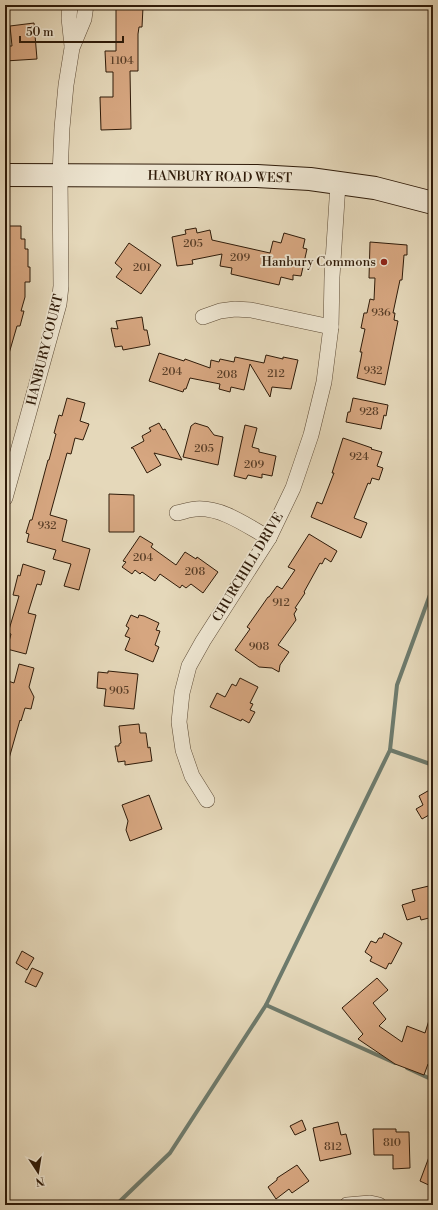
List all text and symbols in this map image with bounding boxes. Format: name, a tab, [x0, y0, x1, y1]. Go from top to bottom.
scale bar	[20, 18, 123, 44]
text: 50 m	[26, 25, 54, 40]
house number: 1104	[110, 54, 134, 68]
street label: HANBURY ROAD WEST	[148, 168, 292, 186]
house number: 205	[183, 237, 203, 251]
house number: 209	[230, 251, 250, 265]
place label: Hanbury Commons	[262, 254, 376, 270]
marker: Hanbury Commons	[379, 257, 389, 267]
house number: 201	[133, 261, 151, 275]
street label: HANBURY COURT	[23, 293, 67, 407]
house number: 936	[371, 306, 391, 320]
house number: 932	[363, 364, 383, 378]
house number: 204	[162, 365, 183, 379]
house number: 212	[267, 367, 285, 381]
house number: 208	[217, 368, 237, 382]
house number: 928	[359, 405, 379, 419]
house number: 205	[194, 442, 214, 456]
house number: 924	[349, 450, 369, 464]
house number: 209	[244, 458, 264, 472]
street label: CHURCHILL DRIVE	[209, 510, 287, 624]
house number: 932	[37, 519, 57, 533]
house number: 204	[133, 551, 154, 565]
house number: 208	[185, 565, 205, 579]
house number: 912	[272, 596, 290, 610]
house number: 908	[249, 640, 270, 654]
house number: 905	[109, 684, 129, 698]
house number: 810	[383, 1136, 401, 1150]
house number: 812	[324, 1140, 342, 1154]
north arrow	[18, 1152, 58, 1192]
text: N	[34, 1173, 46, 1189]

